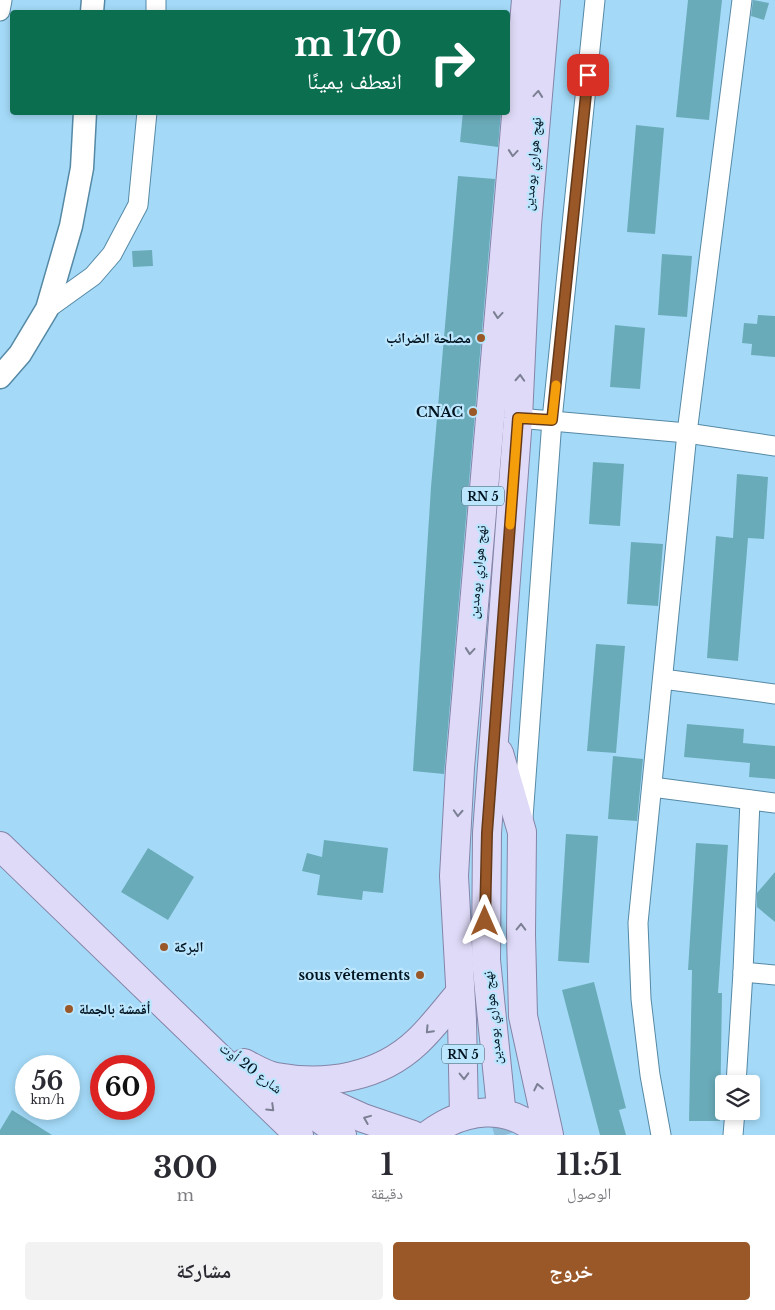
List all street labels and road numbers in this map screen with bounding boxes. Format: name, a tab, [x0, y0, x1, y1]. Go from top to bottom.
street label: نهج هواري بومدين	[519, 116, 548, 212]
road number: RN 5	[462, 486, 504, 506]
street label: نهج هواري بومدين	[464, 524, 493, 620]
street label: نهج هواري بومدين	[478, 970, 508, 1066]
street label: شارع 20 أوت	[215, 1039, 286, 1098]
road number: RN 5	[442, 1044, 484, 1064]

